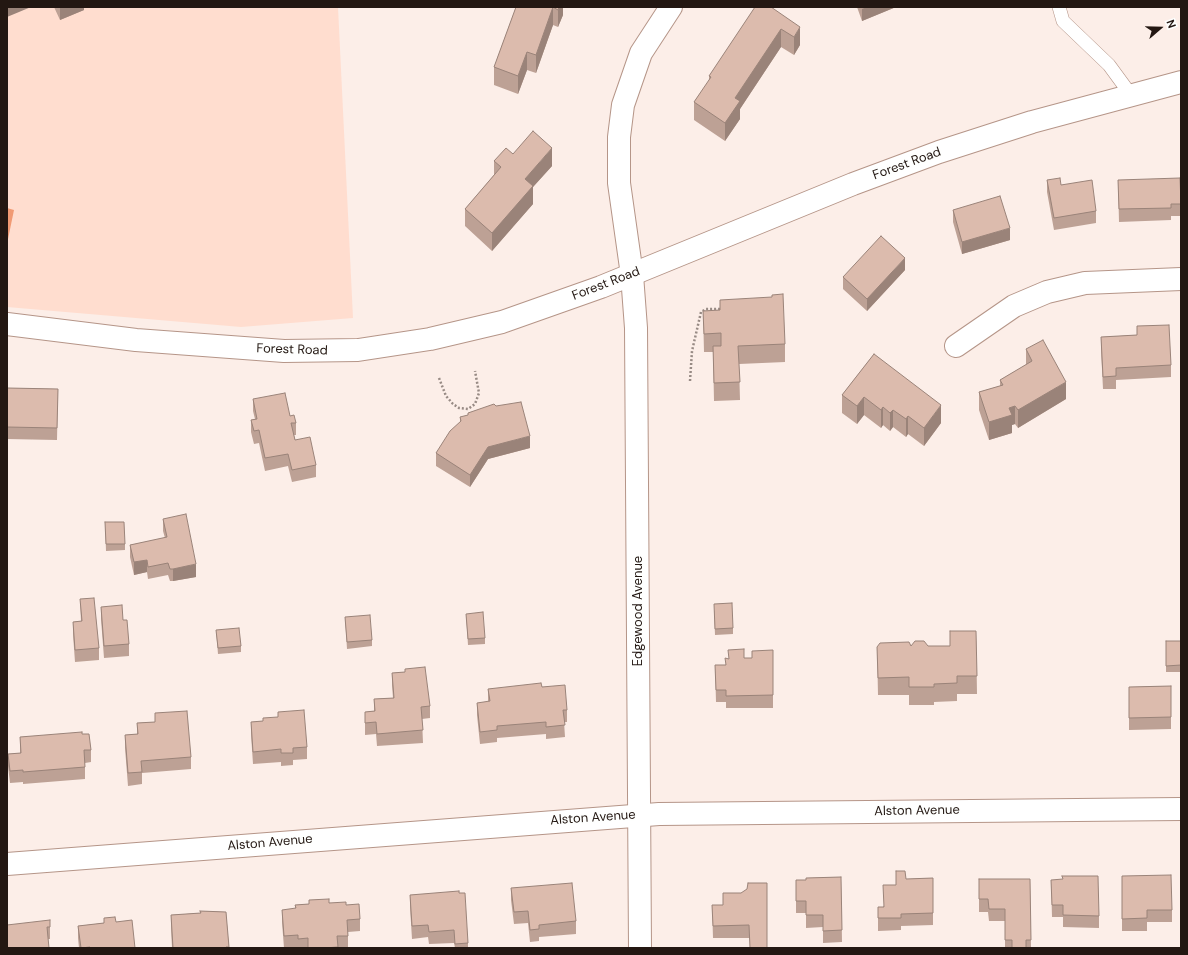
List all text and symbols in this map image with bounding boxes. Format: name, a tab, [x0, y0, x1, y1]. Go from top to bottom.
north arrow	[1140, 8, 1180, 48]
text: N	[1163, 18, 1179, 30]
street label: Forest Road	[871, 144, 943, 184]
street label: Forest Road	[570, 264, 642, 304]
street label: Forest Road	[256, 341, 328, 359]
street label: Edgewood Avenue	[631, 556, 647, 666]
street label: Alston Avenue	[874, 802, 960, 820]
street label: Alston Avenue	[550, 807, 636, 829]
street label: Alston Avenue	[227, 832, 313, 854]

